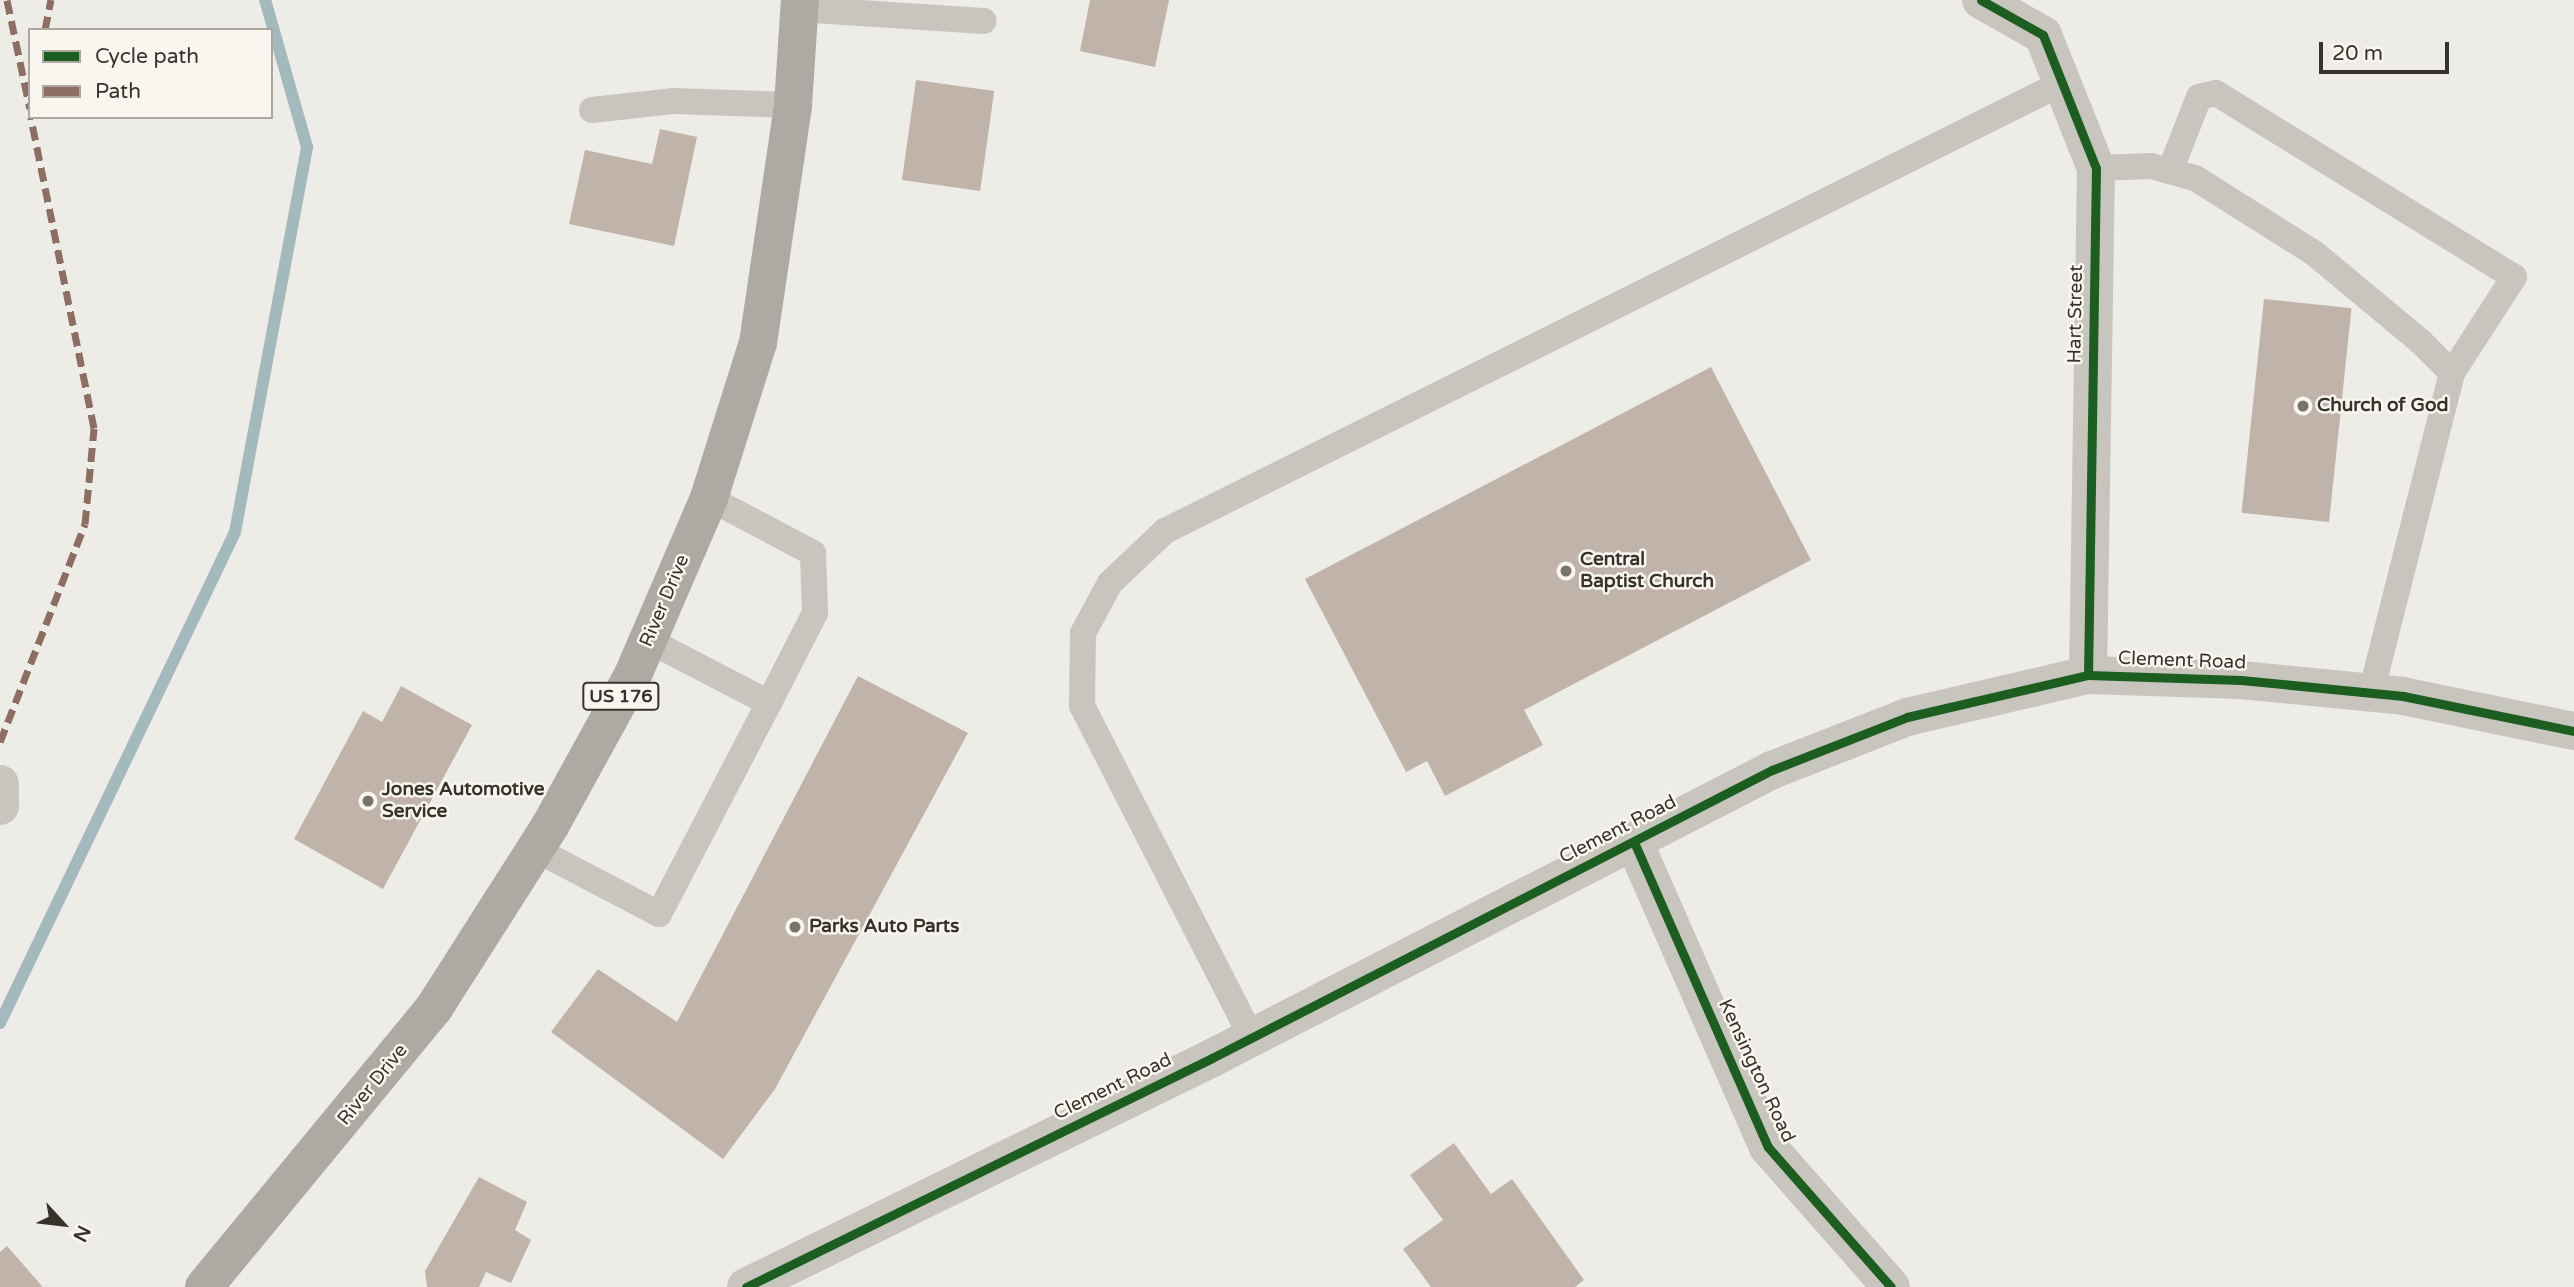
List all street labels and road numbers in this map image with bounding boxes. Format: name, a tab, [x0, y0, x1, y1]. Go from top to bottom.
street label: Hart Street	[2064, 264, 2088, 364]
street label: River Drive	[635, 551, 695, 651]
street label: Clement Road	[2118, 647, 2246, 675]
road number: US 176	[581, 682, 661, 710]
street label: Clement Road	[1556, 791, 1680, 869]
street label: Kensington Road	[1713, 996, 1799, 1146]
street label: River Drive	[333, 1040, 413, 1130]
street label: Clement Road	[1050, 1049, 1176, 1125]

